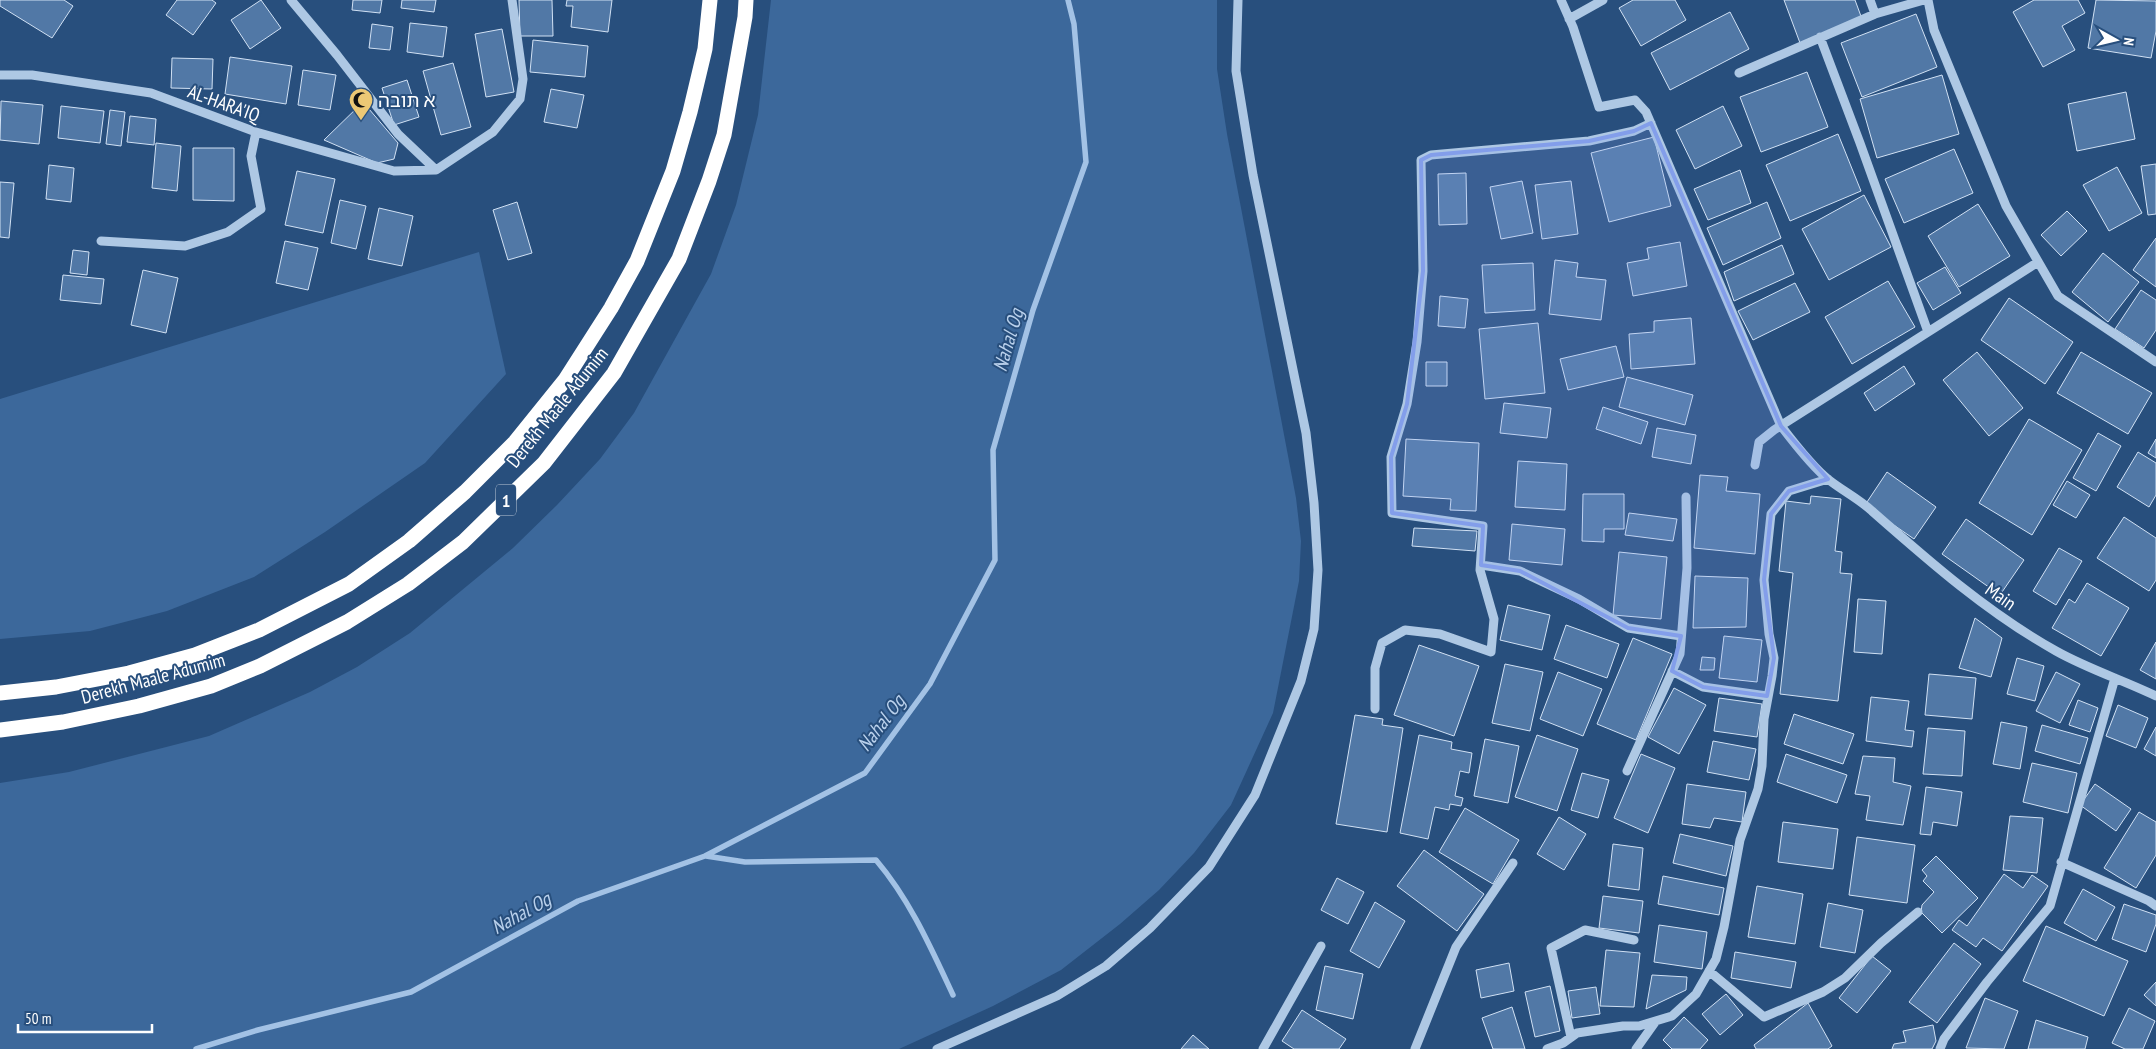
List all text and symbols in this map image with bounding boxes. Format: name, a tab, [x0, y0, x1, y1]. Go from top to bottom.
north arrow	[2091, 15, 2141, 65]
text: N	[2119, 37, 2138, 47]
street label: AL-HARA'IQ	[185, 79, 264, 127]
mosque icon: א תובה	[348, 87, 374, 121]
place label: א תובה	[378, 88, 435, 112]
water label: Nahal Og	[987, 304, 1030, 374]
street label: Derekh Maale Adumim	[501, 342, 613, 472]
road number: 1	[496, 484, 516, 516]
street label: Main	[1981, 577, 2021, 615]
street label: Derekh Maale Adumim	[78, 647, 228, 709]
water label: Nahal Og	[851, 689, 911, 756]
water label: Nahal Og	[487, 885, 557, 940]
scale bar	[18, 1002, 151, 1034]
text: 50 m	[25, 1009, 51, 1028]

